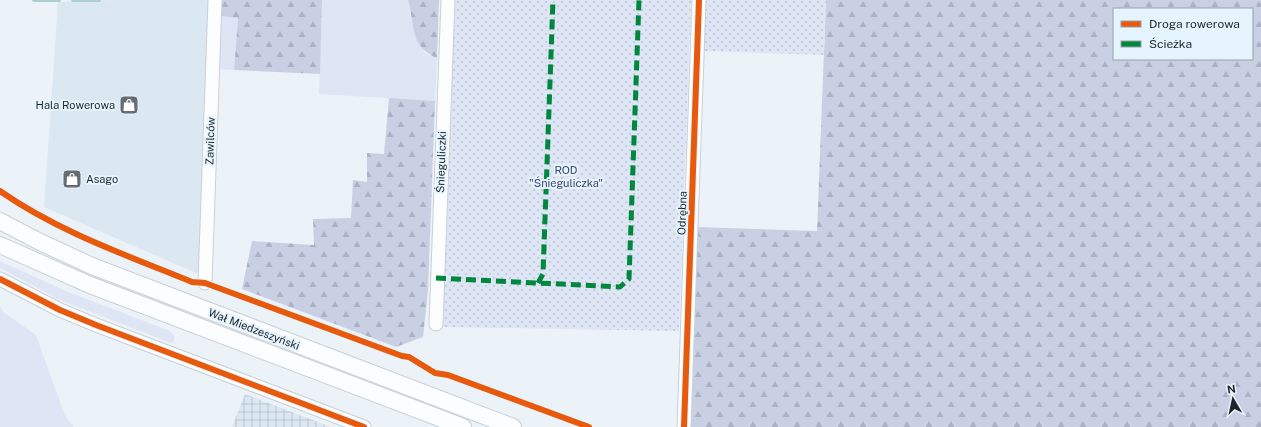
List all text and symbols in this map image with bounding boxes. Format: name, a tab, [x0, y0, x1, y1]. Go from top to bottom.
legend	[1113, 8, 1253, 60]
text: Droga rowerowa	[1149, 17, 1240, 31]
text: Ścieżka	[1149, 37, 1192, 51]
shop icon: Hala Rowerowa	[118, 94, 140, 116]
place label: Hala Rowerowa	[36, 99, 115, 111]
street label: Zawilców	[203, 116, 217, 165]
street label: Śnieguliczki	[433, 131, 448, 193]
park label: ROD "Śnieguliczka"	[529, 164, 603, 189]
shop icon: Asago	[61, 168, 83, 190]
place label: Asago	[86, 173, 118, 185]
street label: Odrębna	[675, 191, 689, 235]
street label: Wał Miedzeszyński	[207, 306, 301, 352]
north arrow	[1213, 379, 1253, 419]
text: N	[1226, 383, 1237, 396]

